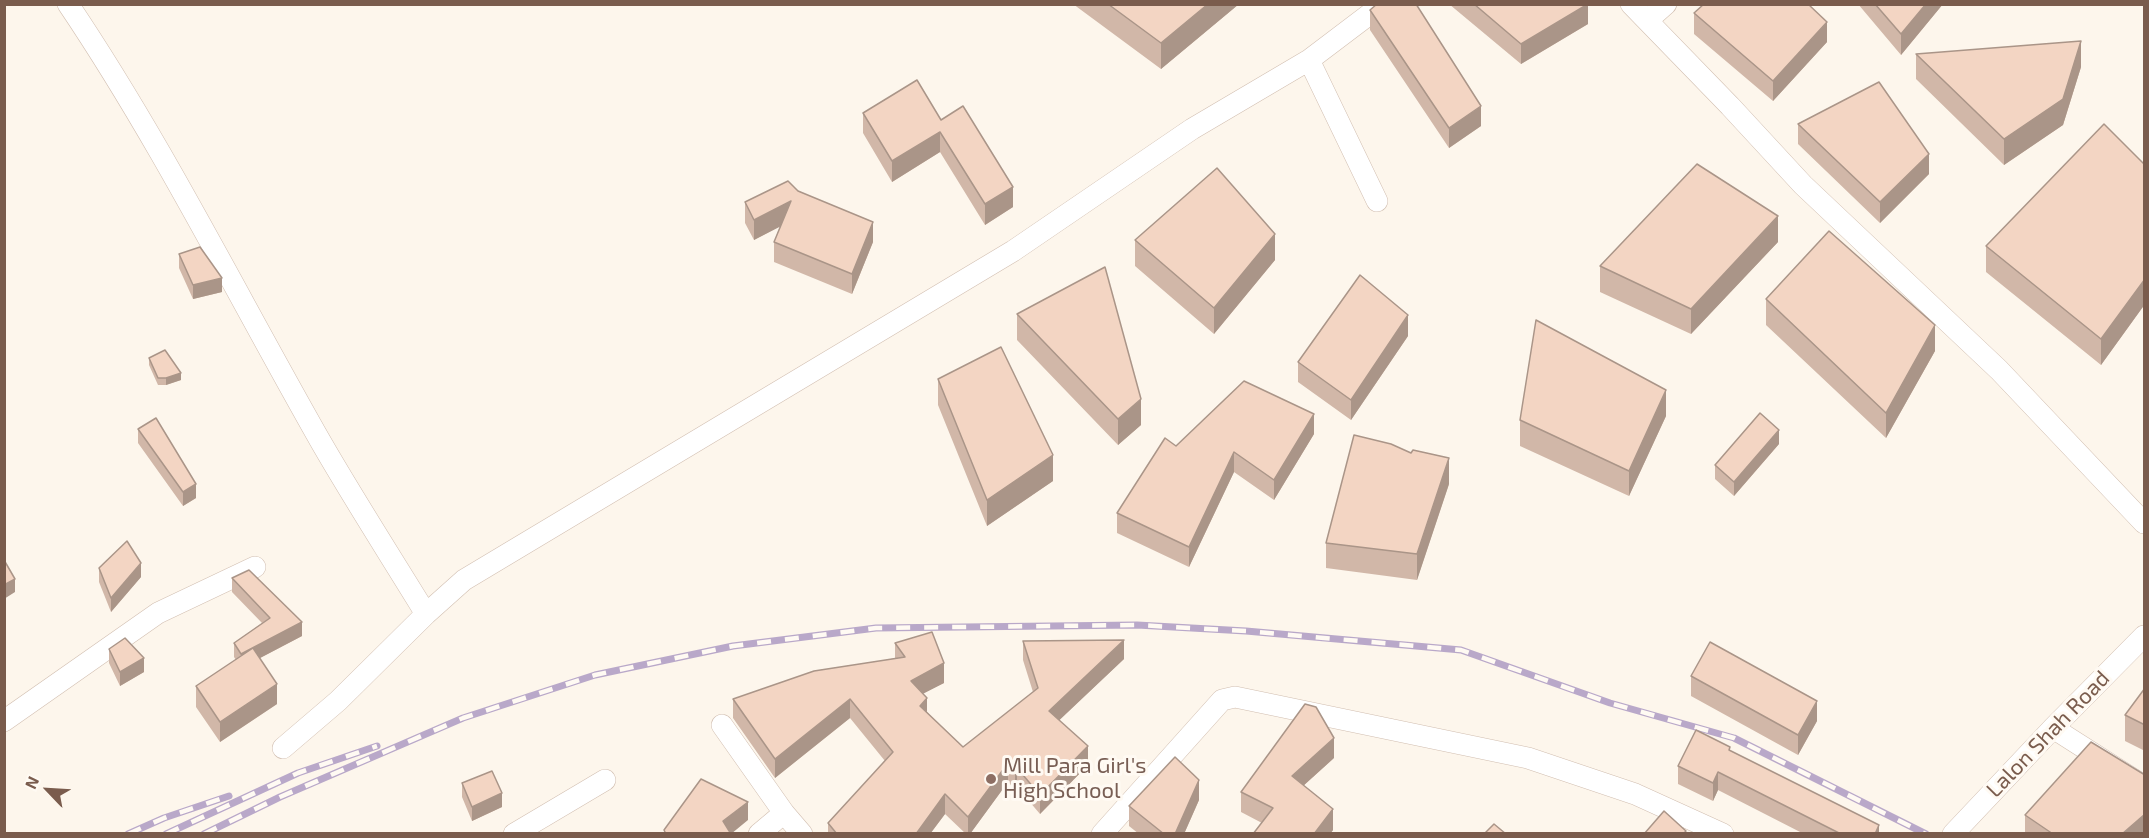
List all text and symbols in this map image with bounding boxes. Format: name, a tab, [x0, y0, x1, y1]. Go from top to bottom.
street label: Lalon Shah Road	[1981, 665, 2115, 803]
place label: Mill Para Girl's High School	[1003, 753, 1146, 804]
north arrow	[18, 760, 78, 820]
marker: Mill Para Girl's High School	[984, 772, 998, 786]
text: N	[20, 773, 42, 791]

